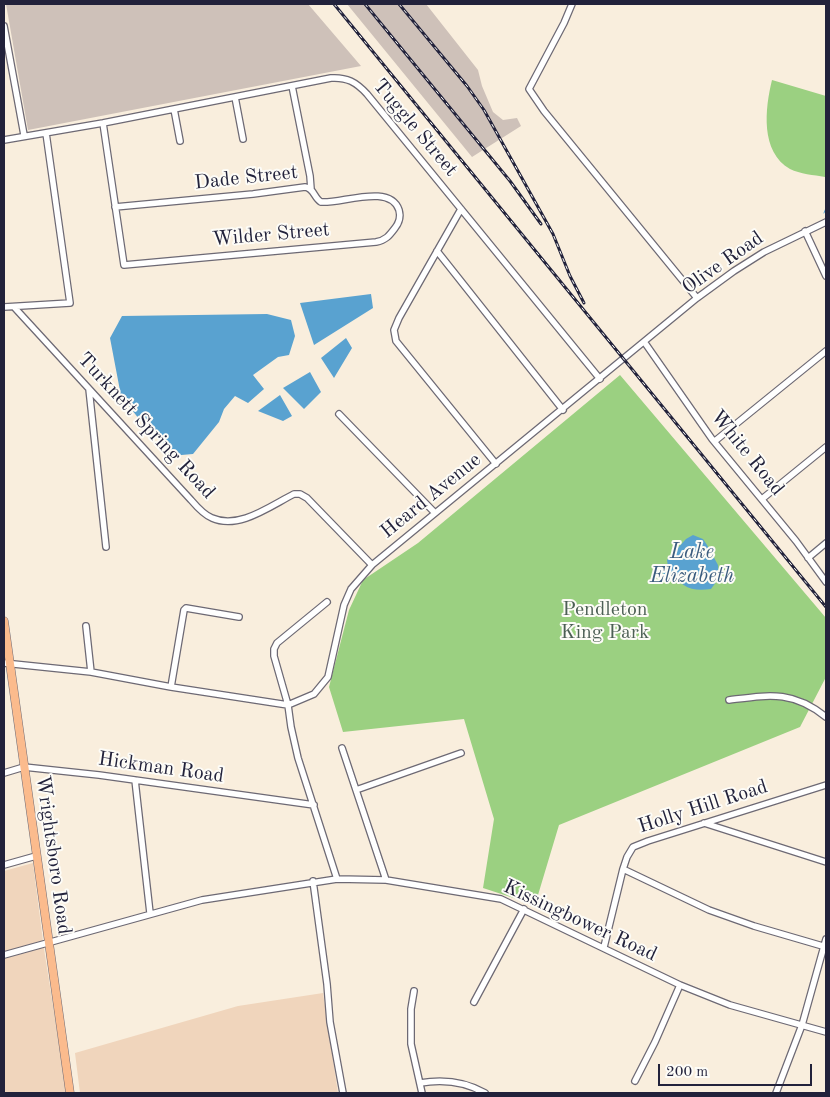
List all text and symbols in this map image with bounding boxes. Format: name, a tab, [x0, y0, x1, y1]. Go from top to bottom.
street label: Tuggle Street	[367, 74, 463, 182]
street label: Dade Street	[193, 161, 299, 195]
street label: Wilder Street	[211, 218, 331, 252]
street label: Olive Road	[678, 226, 768, 300]
street label: Turknett Spring Road	[72, 348, 220, 504]
street label: White Road	[705, 405, 789, 501]
street label: Heard Avenue	[376, 448, 486, 544]
water label: Lake Elizabeth	[650, 539, 734, 589]
park label: Pendleton King Park	[561, 598, 649, 645]
street label: Hickman Road	[96, 747, 226, 789]
street label: Wrightsboro Road	[30, 774, 76, 936]
street label: Holly Hill Road	[635, 775, 771, 839]
street label: Kissingbower Road	[499, 875, 661, 967]
scale bar	[660, 1054, 814, 1086]
text: 200 m	[666, 1065, 708, 1080]

